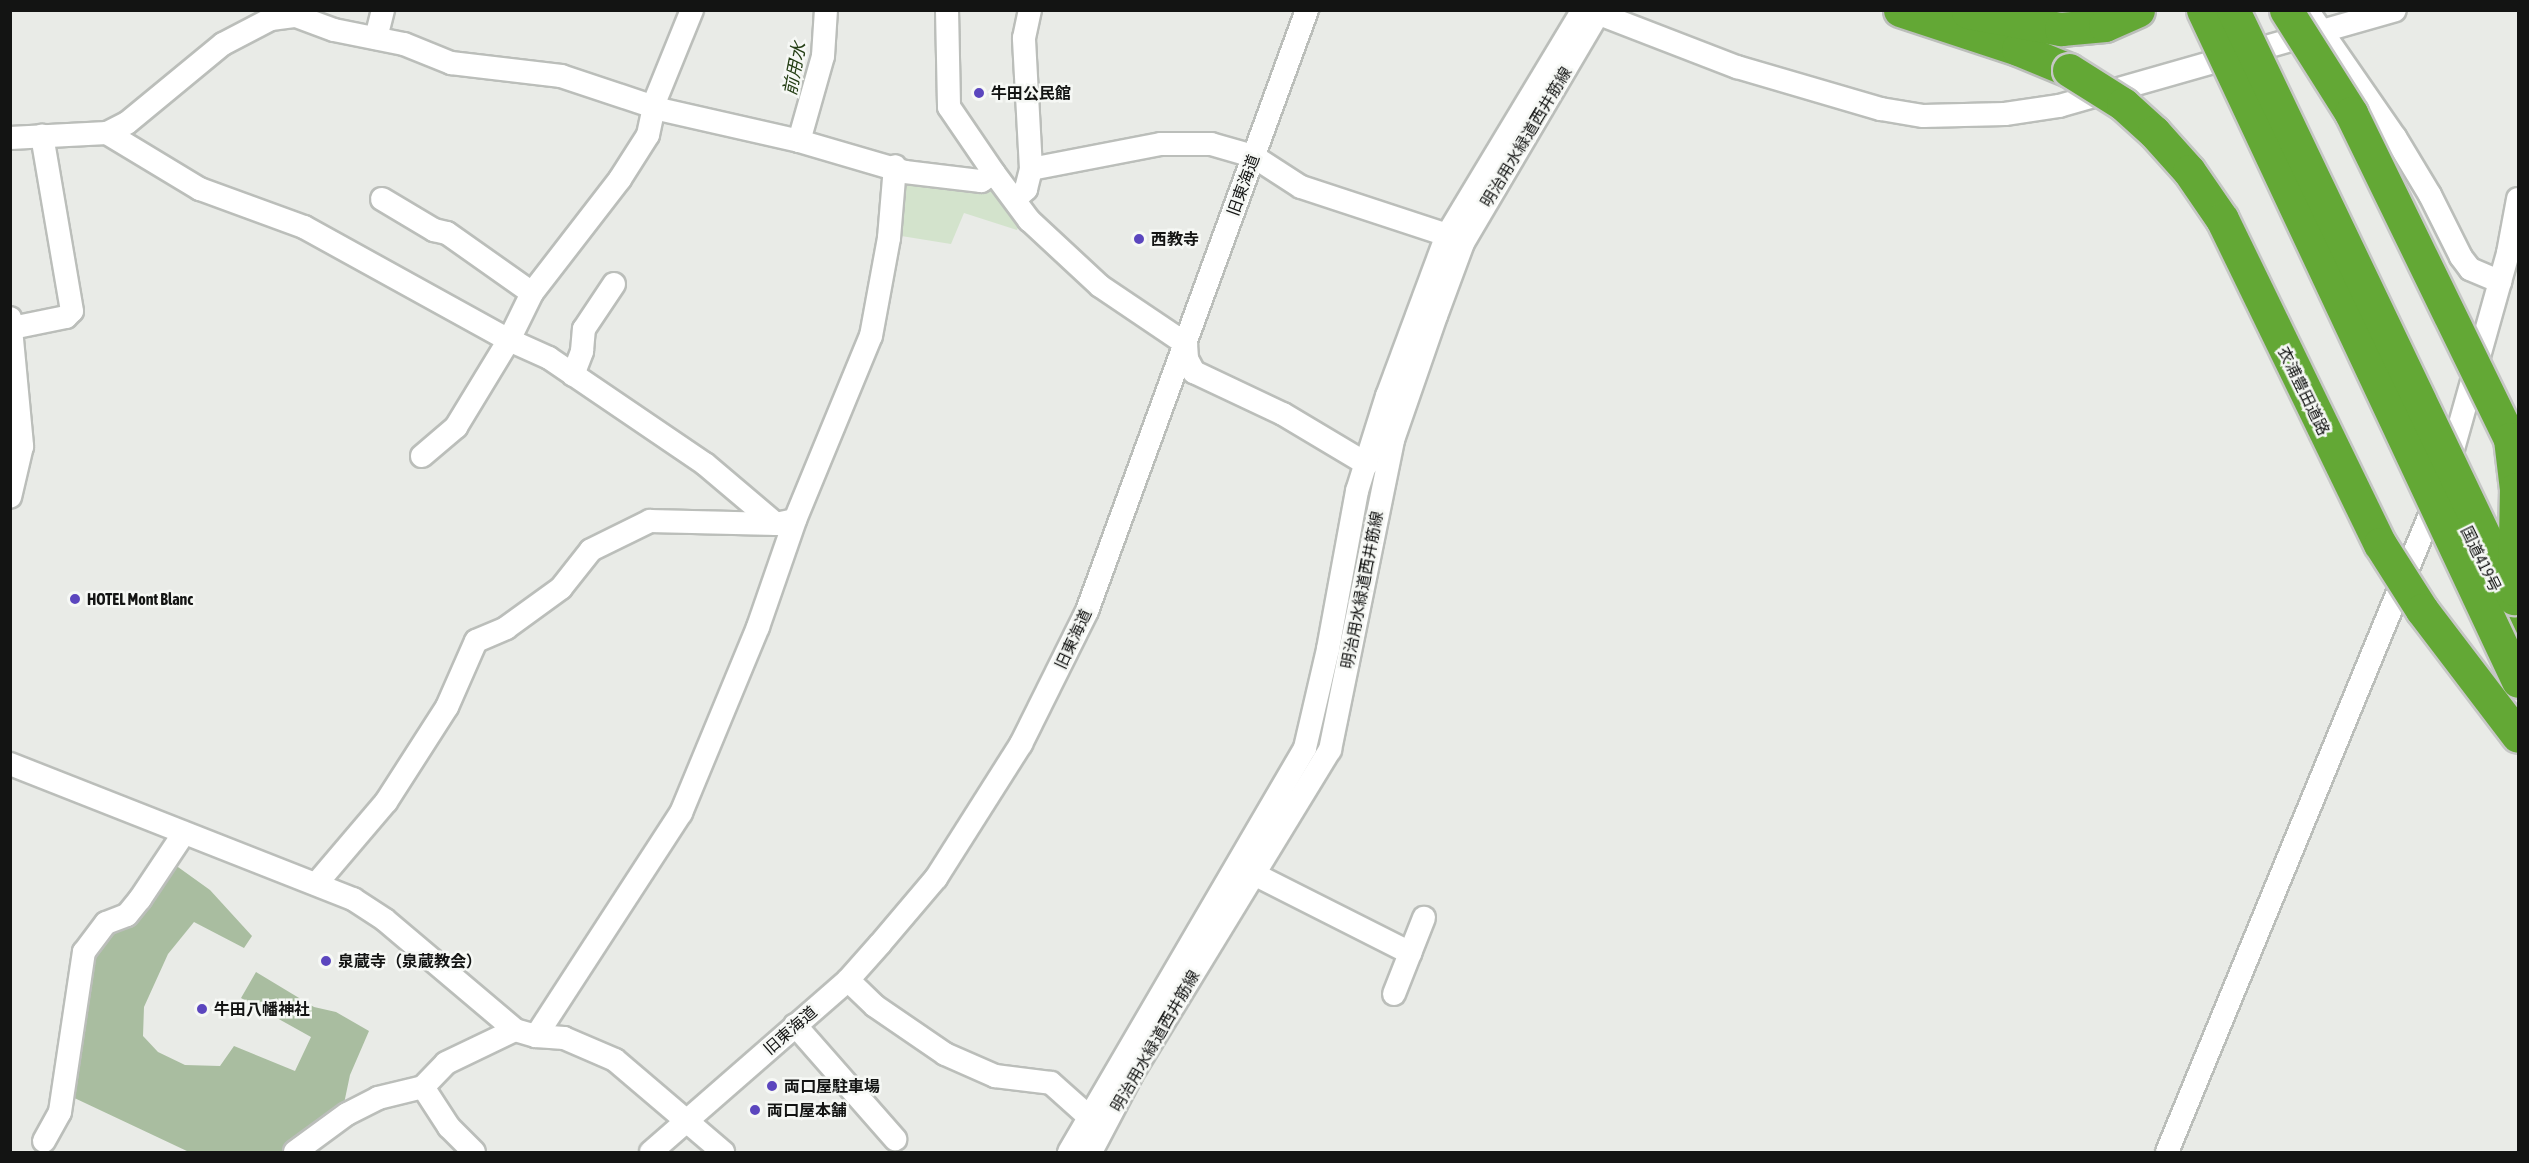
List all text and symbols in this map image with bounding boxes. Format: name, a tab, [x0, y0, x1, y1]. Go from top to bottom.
water label: 前用水	[779, 40, 811, 98]
street label: 明治用水緑道西井筋線	[1477, 63, 1575, 211]
place label: 牛田公民館	[991, 83, 1071, 103]
marker: 牛田公民館	[972, 86, 986, 100]
street label: 旧東海道	[1223, 152, 1263, 218]
place label: 西教寺	[1151, 229, 1199, 249]
marker: 西教寺	[1132, 232, 1146, 246]
street label: 衣浦豊田道路	[2274, 344, 2334, 438]
street label: 明治用水緑道西井筋線	[1337, 510, 1387, 670]
street label: 国道419号	[2457, 523, 2505, 595]
place label: HOTEL Mont Blanc	[87, 589, 193, 609]
marker: HOTEL Mont Blanc	[68, 592, 82, 606]
street label: 旧東海道	[1051, 606, 1095, 672]
place label: 泉蔵寺（泉蔵教会）	[338, 951, 482, 971]
marker: 泉蔵寺（泉蔵教会）	[319, 954, 333, 968]
street label: 明治用水緑道西井筋線	[1107, 967, 1203, 1115]
place label: 牛田八幡神社	[214, 999, 310, 1019]
marker: 牛田八幡神社	[195, 1002, 209, 1016]
street label: 旧東海道	[760, 1002, 820, 1058]
place label: 両口屋駐車場	[784, 1076, 880, 1096]
marker: 両口屋駐車場	[765, 1079, 779, 1093]
place label: 両口屋本舗	[767, 1100, 847, 1120]
marker: 両口屋本舗	[748, 1103, 762, 1117]

